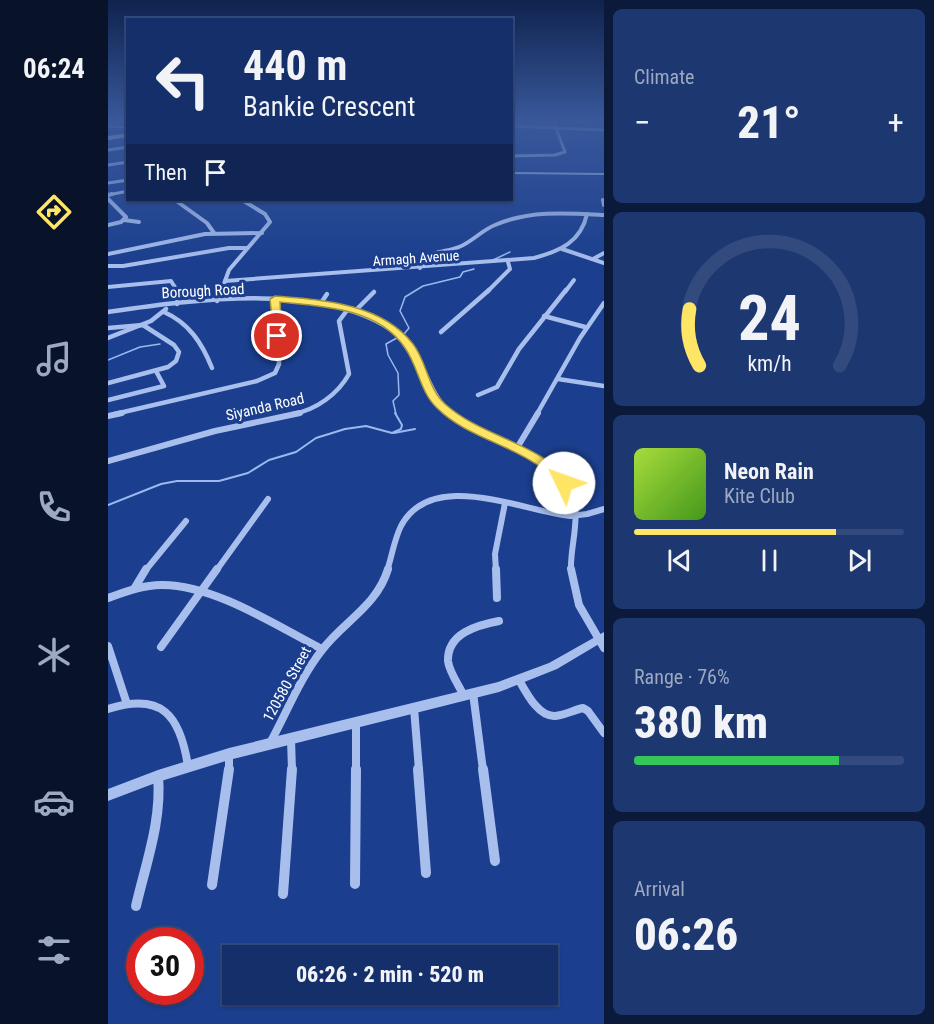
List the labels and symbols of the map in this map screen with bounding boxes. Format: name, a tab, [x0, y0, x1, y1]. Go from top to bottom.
street label: Armagh Avenue	[372, 247, 460, 269]
street label: Borough Road	[161, 280, 245, 302]
pin	[251, 310, 302, 361]
street label: Siyanda Road	[224, 389, 306, 425]
position arrow	[532, 451, 596, 515]
street label: 120580 Street	[259, 643, 315, 725]
speed limit sign: 30	[126, 927, 204, 1005]

